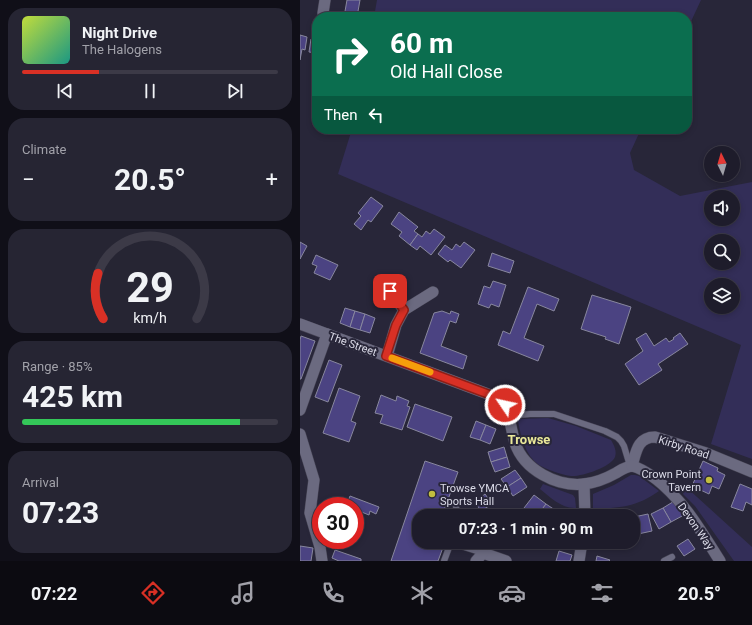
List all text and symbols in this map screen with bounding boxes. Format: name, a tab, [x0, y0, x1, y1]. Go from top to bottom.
text: Night Drive	[82, 24, 157, 42]
text: 60 m	[390, 27, 453, 60]
icon: right	[324, 28, 376, 80]
text: The Halogens	[82, 42, 162, 57]
text: Old Hall Close	[390, 61, 502, 82]
icon: previous	[54, 80, 76, 102]
icon: pause	[139, 80, 161, 102]
icon: next	[224, 80, 246, 102]
icon: left	[365, 104, 387, 126]
text: Then	[324, 106, 357, 124]
text: Climate	[22, 142, 66, 157]
north arrow	[704, 146, 740, 182]
map controls	[704, 146, 740, 314]
text: 20.5°	[114, 162, 186, 197]
text: −	[22, 167, 35, 192]
text: +	[266, 167, 278, 192]
button: sound	[704, 190, 740, 226]
button: search	[704, 234, 740, 270]
text: 29	[126, 262, 174, 311]
pin	[373, 274, 407, 308]
button: layers	[704, 278, 740, 314]
icon: arrive	[379, 280, 401, 302]
text: km/h	[133, 309, 167, 325]
street label: The Street	[327, 330, 379, 359]
text: Range · 85%	[22, 359, 92, 374]
text: 425 km	[22, 379, 123, 414]
position arrow	[484, 384, 526, 426]
district label: Trowse	[508, 432, 550, 447]
street label: Kirby Road	[657, 433, 711, 462]
place label: Crown Point Tavern	[641, 468, 701, 494]
text: Arrival	[22, 475, 59, 490]
marker: Crown Point Tavern	[704, 475, 714, 485]
place label: Trowse YMCA Sports Hall	[440, 482, 510, 508]
marker: Trowse YMCA Sports Hall	[427, 489, 437, 499]
text: 07:23	[22, 495, 99, 530]
speed limit sign: 30	[312, 497, 364, 549]
street label: Devon Way	[675, 500, 717, 553]
text: 07:23 · 1 min · 90 m	[459, 520, 593, 538]
icon: directions	[139, 579, 167, 607]
icon: music	[229, 579, 257, 607]
icon: phone	[319, 579, 347, 607]
icon: climate	[408, 579, 436, 607]
icon: car	[498, 579, 526, 607]
icon: filters	[588, 579, 616, 607]
text: 07:22	[31, 583, 77, 604]
text: 20.5°	[678, 583, 721, 604]

